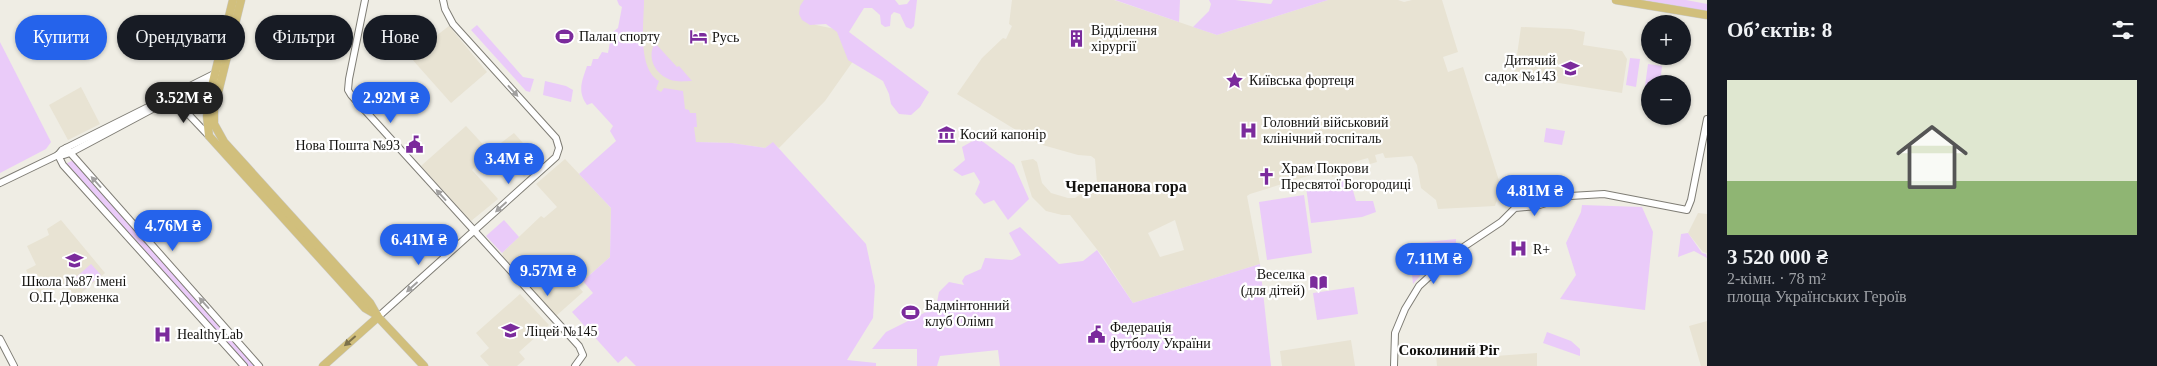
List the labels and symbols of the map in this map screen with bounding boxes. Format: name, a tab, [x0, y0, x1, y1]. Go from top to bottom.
place label: Відділення хірургії	[1091, 23, 1158, 54]
sports icon: Палац спорту	[555, 26, 575, 46]
hotel icon: Русь	[688, 27, 708, 47]
building icon: Відділення хірургії	[1067, 28, 1087, 48]
place label: Палац спорту	[579, 29, 660, 44]
place label: Русь	[712, 30, 739, 45]
place label: Дитячий садок №143	[1485, 53, 1556, 84]
school or university icon: Дитячий садок №143	[1560, 58, 1580, 78]
place icon: Київська фортеця	[1225, 70, 1245, 90]
place label: Київська фортеця	[1249, 73, 1355, 88]
pin: 3.52M ₴	[138, 82, 230, 124]
pin: 2.92M ₴	[345, 82, 437, 124]
one-way arrow	[507, 84, 519, 96]
place label: Головний військовий клінічний госпіталь	[1263, 115, 1389, 146]
hospital icon: Головний військовий клінічний госпіталь	[1239, 120, 1259, 140]
museum icon: Косий капонір	[936, 124, 956, 144]
place label: Косий капонір	[960, 127, 1046, 142]
public building icon: Нова Пошта №93	[404, 135, 424, 155]
place label: Нова Пошта №93	[295, 138, 400, 153]
pin: 3.4M ₴	[468, 142, 550, 185]
place label: Храм Покрови Пресвятої Богородиці	[1281, 161, 1411, 192]
church icon: Храм Покрови Пресвятої Богородиці	[1257, 166, 1277, 186]
pin: 4.81M ₴	[1489, 174, 1581, 217]
one-way arrow	[90, 176, 102, 188]
district label: Черепанова гора	[1065, 178, 1187, 196]
one-way arrow	[435, 189, 447, 201]
one-way arrow	[495, 201, 507, 213]
pin: 4.76M ₴	[127, 210, 219, 252]
pin: 6.41M ₴	[373, 224, 465, 266]
hospital icon: R+	[1509, 239, 1529, 259]
pin: 7.11M ₴	[1388, 242, 1480, 285]
place label: R+	[1533, 242, 1550, 257]
school or university icon: Школа №87 імені О.П. Довженка	[64, 251, 84, 271]
pin: 9.57M ₴	[502, 254, 594, 297]
place label: Веселка (для дітей)	[1241, 267, 1306, 299]
library icon: Веселка (для дітей)	[1309, 272, 1329, 292]
place label: Школа №87 імені О.П. Довженка	[22, 274, 127, 305]
one-way arrow	[406, 281, 418, 293]
one-way arrow	[198, 297, 210, 309]
place label: Бадмінтонний клуб Олімп	[925, 298, 1010, 329]
sports icon: Бадмінтонний клуб Олімп	[901, 303, 921, 323]
place label: Федерація футболу України	[1110, 320, 1211, 351]
school or university icon: Ліцей №145	[501, 321, 521, 341]
hospital icon: HealthyLab	[153, 324, 173, 344]
place label: Ліцей №145	[525, 324, 597, 339]
public building icon: Федерація футболу України	[1086, 325, 1106, 345]
place label: HealthyLab	[177, 327, 243, 342]
one-way arrow	[344, 336, 357, 347]
district label: Соколиний Ріг	[1399, 342, 1500, 358]

